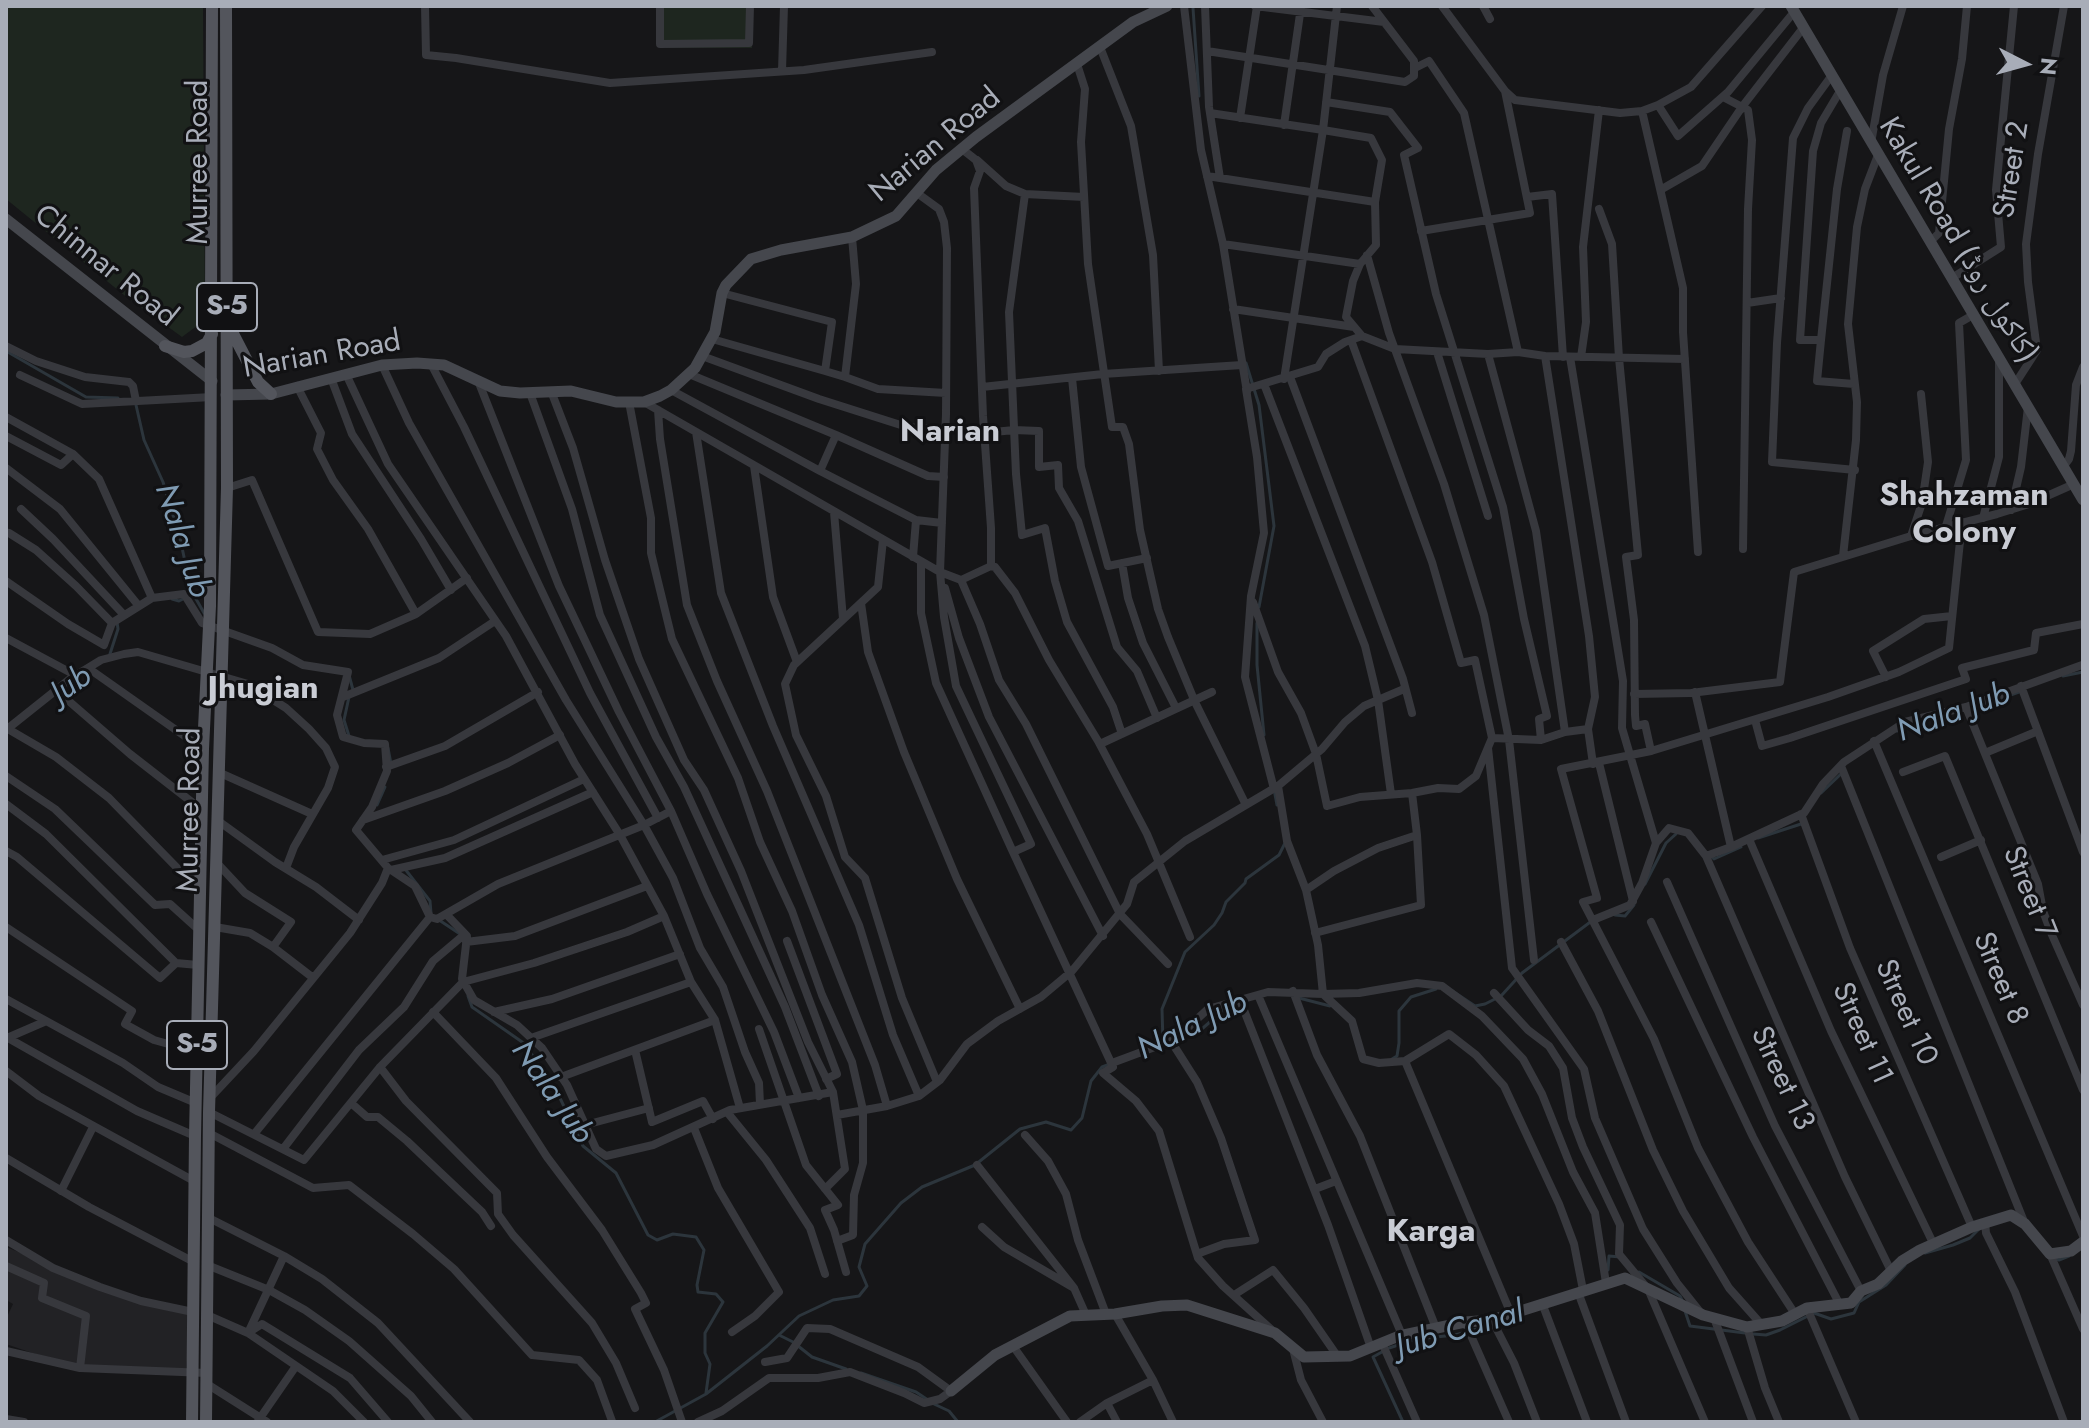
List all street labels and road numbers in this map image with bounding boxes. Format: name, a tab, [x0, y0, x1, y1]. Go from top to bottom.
street label: Murree Road	[182, 80, 218, 244]
street label: Narian Road	[863, 81, 1009, 211]
street label: Kakul Road (کاکول روڈ)	[1870, 112, 2044, 370]
street label: Street 2	[1988, 119, 2038, 221]
street label: Chinnar Road	[26, 198, 184, 336]
road number: S-5	[197, 283, 257, 331]
street label: Narian Road	[240, 324, 404, 388]
street label: Murree Road	[172, 727, 210, 893]
street label: Street 7	[1993, 842, 2063, 944]
street label: Street 8	[1963, 927, 2035, 1031]
street label: Street 10	[1866, 954, 1944, 1072]
street label: Street 11	[1823, 978, 1899, 1090]
road number: S-5	[167, 1021, 227, 1069]
street label: Street 13	[1741, 1021, 1821, 1137]

